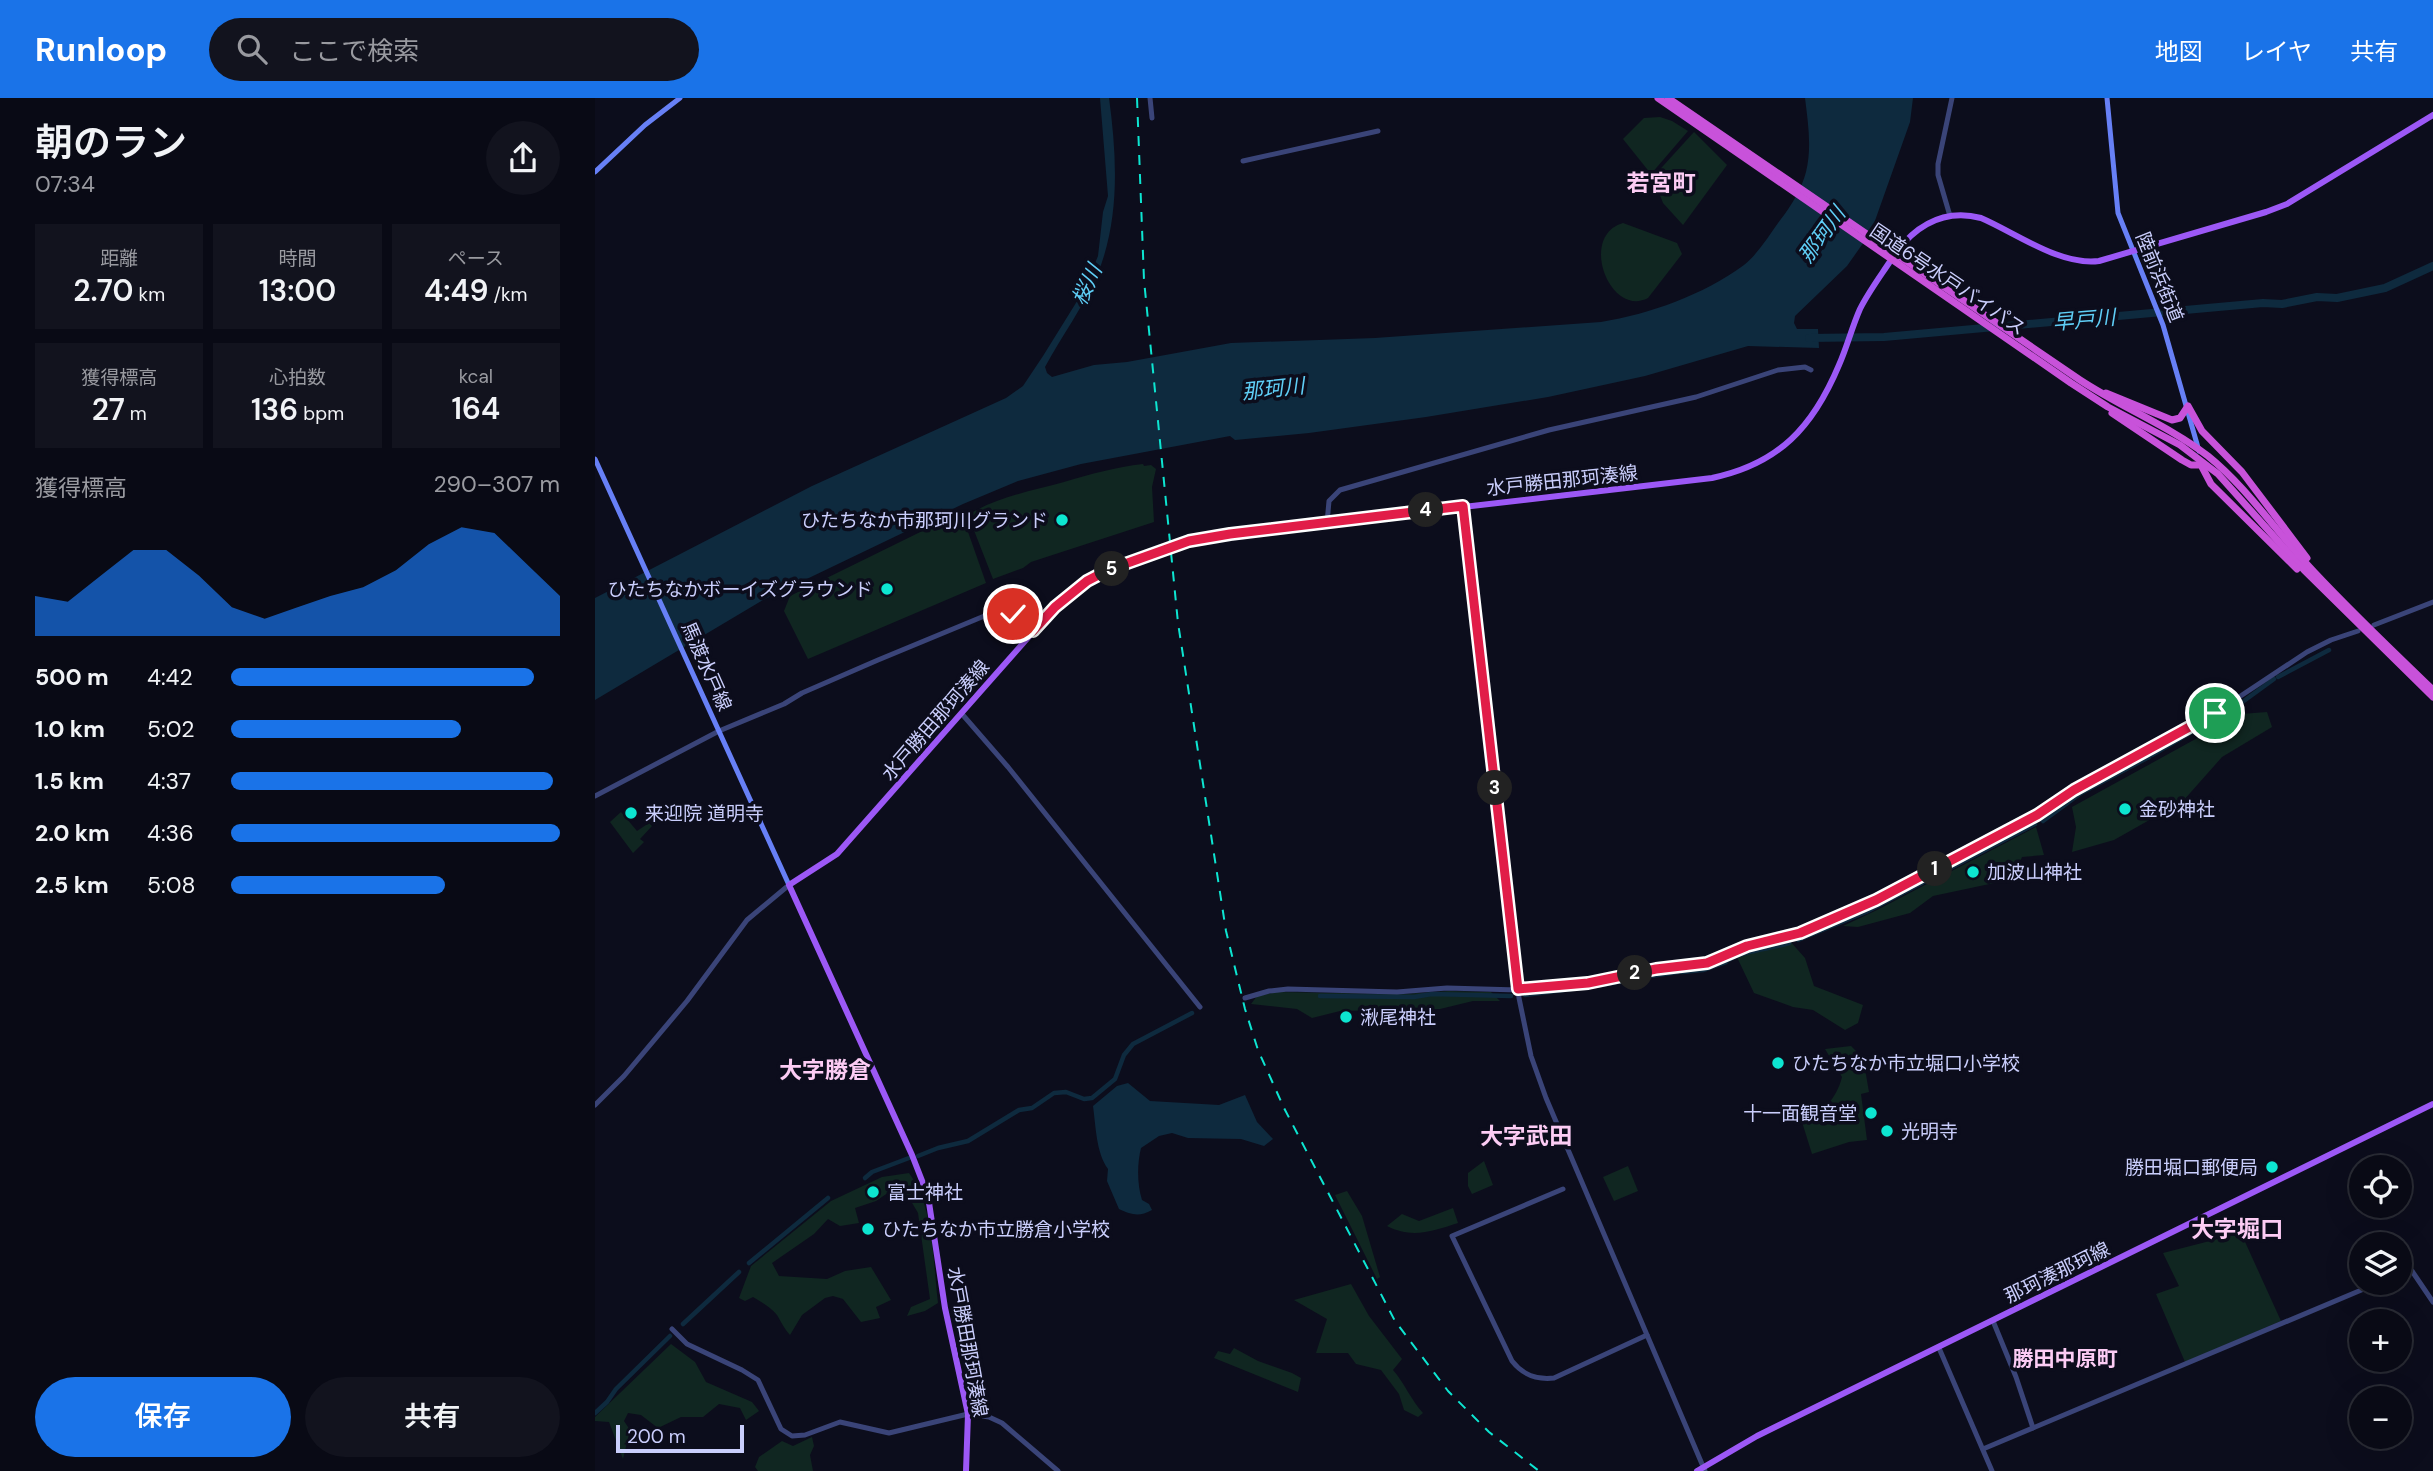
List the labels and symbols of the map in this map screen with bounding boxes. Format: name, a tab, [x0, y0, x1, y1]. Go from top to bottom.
district label: 若宮町	[1627, 168, 1696, 198]
water label: 那珂川	[1792, 200, 1853, 269]
street label: 国道6号水戸バイパス	[1865, 218, 2030, 341]
street label: 陸前浜街道	[2130, 228, 2189, 326]
water label: 桜川	[1065, 258, 1109, 310]
water label: 早戸川	[2051, 303, 2119, 337]
water label: 那珂川	[1240, 372, 1308, 406]
street label: 水戸勝田那珂湊線	[1485, 460, 1639, 501]
pin: 4	[1409, 492, 1443, 528]
place label: ひたちなか市那珂川グランド	[801, 508, 1048, 533]
marker: ひたちなか市那珂川グランド	[1054, 512, 1070, 528]
pin: 5	[1095, 552, 1129, 587]
place label: ひたちなかボーイズグラウンド	[608, 577, 873, 602]
marker: ひたちなかボーイズグラウンド	[879, 581, 895, 597]
pin	[983, 584, 1043, 644]
street label: 馬渡水戸線	[676, 618, 737, 715]
street label: 水戸勝田那珂湊線	[876, 655, 995, 786]
pin	[2185, 683, 2245, 743]
pin: 3	[1478, 770, 1513, 806]
place label: 金砂神社	[2139, 797, 2215, 822]
place label: 来迎院 道明寺	[645, 801, 764, 826]
marker: 金砂神社	[2117, 801, 2133, 817]
marker: 来迎院 道明寺	[623, 805, 639, 821]
pin: 1	[1917, 852, 1953, 886]
place label: 加波山神社	[1987, 860, 2082, 885]
marker: 加波山神社	[1965, 864, 1981, 880]
pin: 2	[1618, 956, 1653, 990]
place label: 湫尾神社	[1360, 1005, 1436, 1030]
marker: 湫尾神社	[1338, 1009, 1354, 1025]
place label: ひたちなか市立堀口小学校	[1792, 1051, 2020, 1076]
district label: 大字勝倉	[779, 1055, 871, 1085]
marker: ひたちなか市立堀口小学校	[1770, 1055, 1786, 1071]
place label: 十一面観音堂	[1743, 1101, 1857, 1126]
marker: 十一面観音堂	[1863, 1105, 1879, 1121]
place label: 光明寺	[1901, 1119, 1958, 1144]
district label: 大字武田	[1480, 1121, 1572, 1151]
marker: 光明寺	[1879, 1123, 1895, 1139]
place label: 勝田堀口郵便局	[2125, 1155, 2258, 1180]
marker: 勝田堀口郵便局	[2264, 1159, 2280, 1175]
place label: 富士神社	[887, 1180, 963, 1205]
marker: 富士神社	[865, 1184, 881, 1200]
district label: 大字堀口	[2191, 1214, 2283, 1244]
place label: ひたちなか市立勝倉小学校	[882, 1217, 1110, 1242]
marker: ひたちなか市立勝倉小学校	[860, 1221, 876, 1237]
street label: 那珂湊那珂線	[2001, 1236, 2114, 1309]
street label: 水戸勝田那珂湊線	[942, 1265, 993, 1419]
district label: 勝田中原町	[2013, 1345, 2118, 1373]
scale bar	[616, 1422, 744, 1454]

